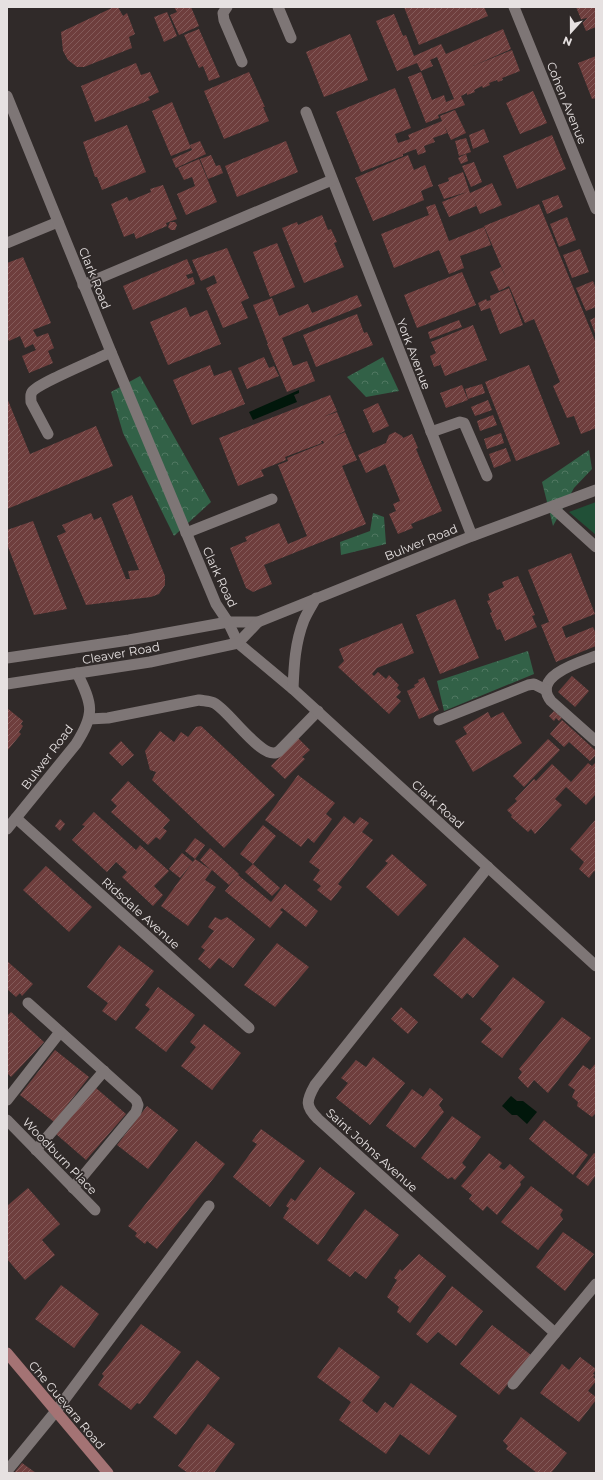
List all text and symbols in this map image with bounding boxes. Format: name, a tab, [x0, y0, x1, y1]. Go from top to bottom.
north arrow	[551, 12, 591, 52]
text: N	[561, 33, 574, 49]
street label: Cohen Avenue	[544, 60, 590, 146]
street label: Clark Road	[76, 245, 114, 311]
street label: York Avenue	[394, 316, 434, 392]
street label: Bulwer Road	[382, 521, 460, 563]
street label: Clark Road	[199, 544, 241, 610]
street label: Cleaver Road	[81, 639, 161, 667]
street label: Bulwer Road	[18, 722, 76, 792]
street label: Clark Road	[409, 777, 467, 831]
street label: Ridsdale Avenue	[99, 874, 183, 952]
street label: Saint Johns Avenue	[323, 1105, 421, 1195]
street label: Woodburn Place	[20, 1115, 100, 1197]
street label: Che Guevara Road	[26, 1358, 108, 1452]

